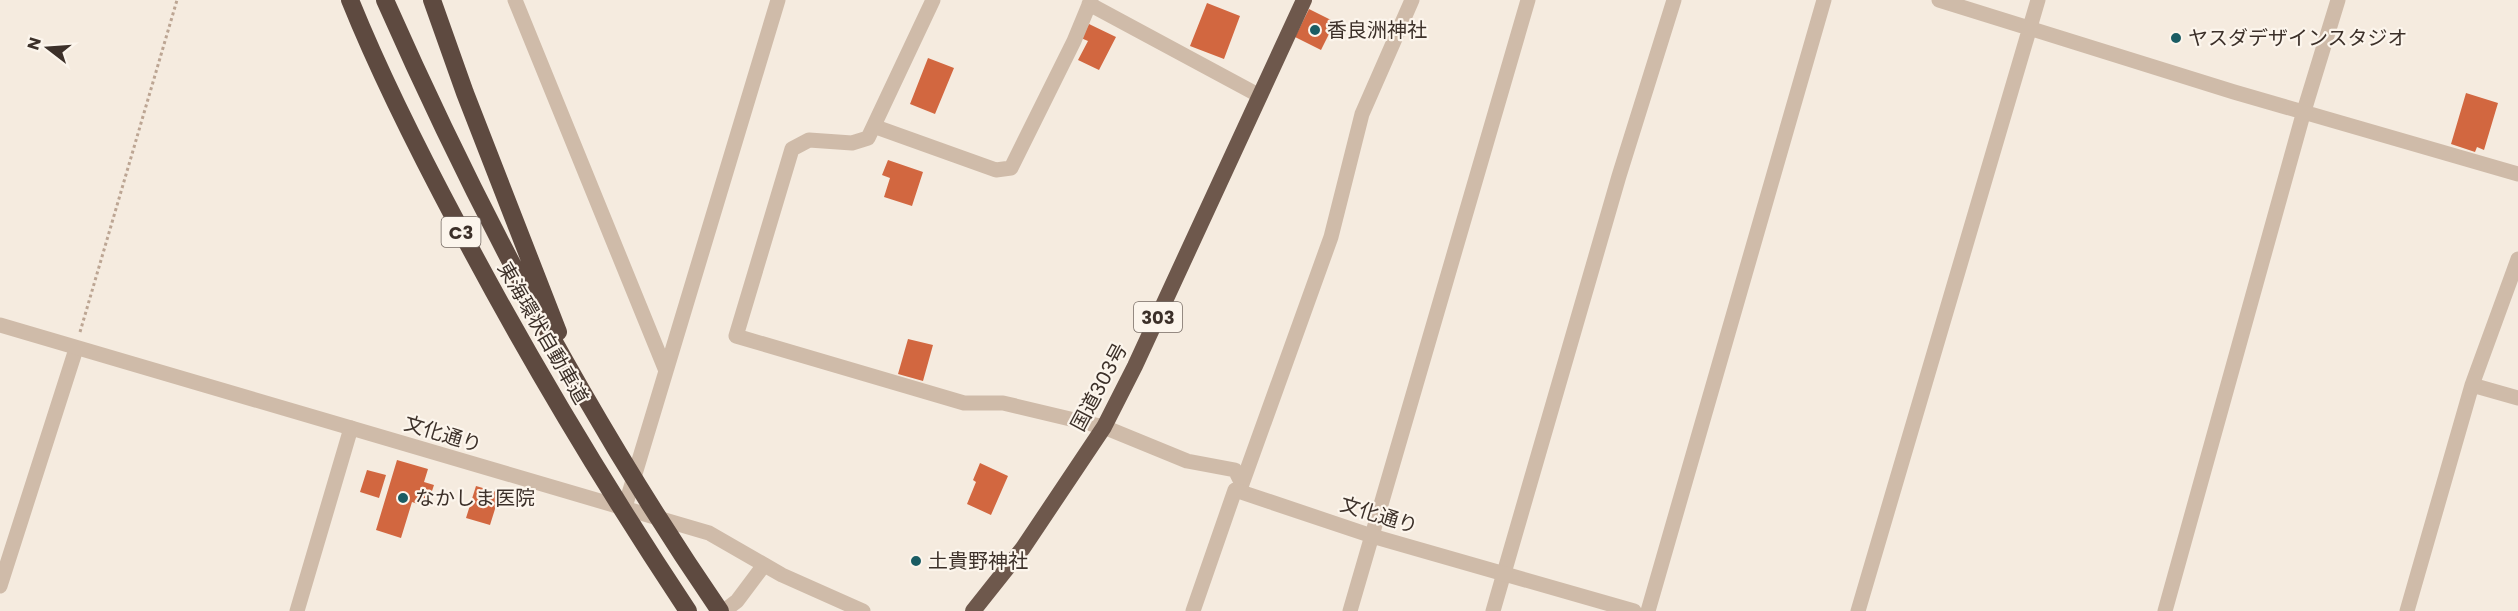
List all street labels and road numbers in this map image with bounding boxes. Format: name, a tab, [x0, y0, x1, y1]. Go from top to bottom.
road number: C3	[442, 217, 480, 247]
street label: 東海環状自動車道	[491, 257, 595, 409]
road number: 303	[1134, 302, 1182, 332]
street label: 国道303号	[1064, 338, 1134, 436]
street label: 文化通り	[401, 409, 485, 459]
street label: 文化通り	[1337, 490, 1421, 540]

